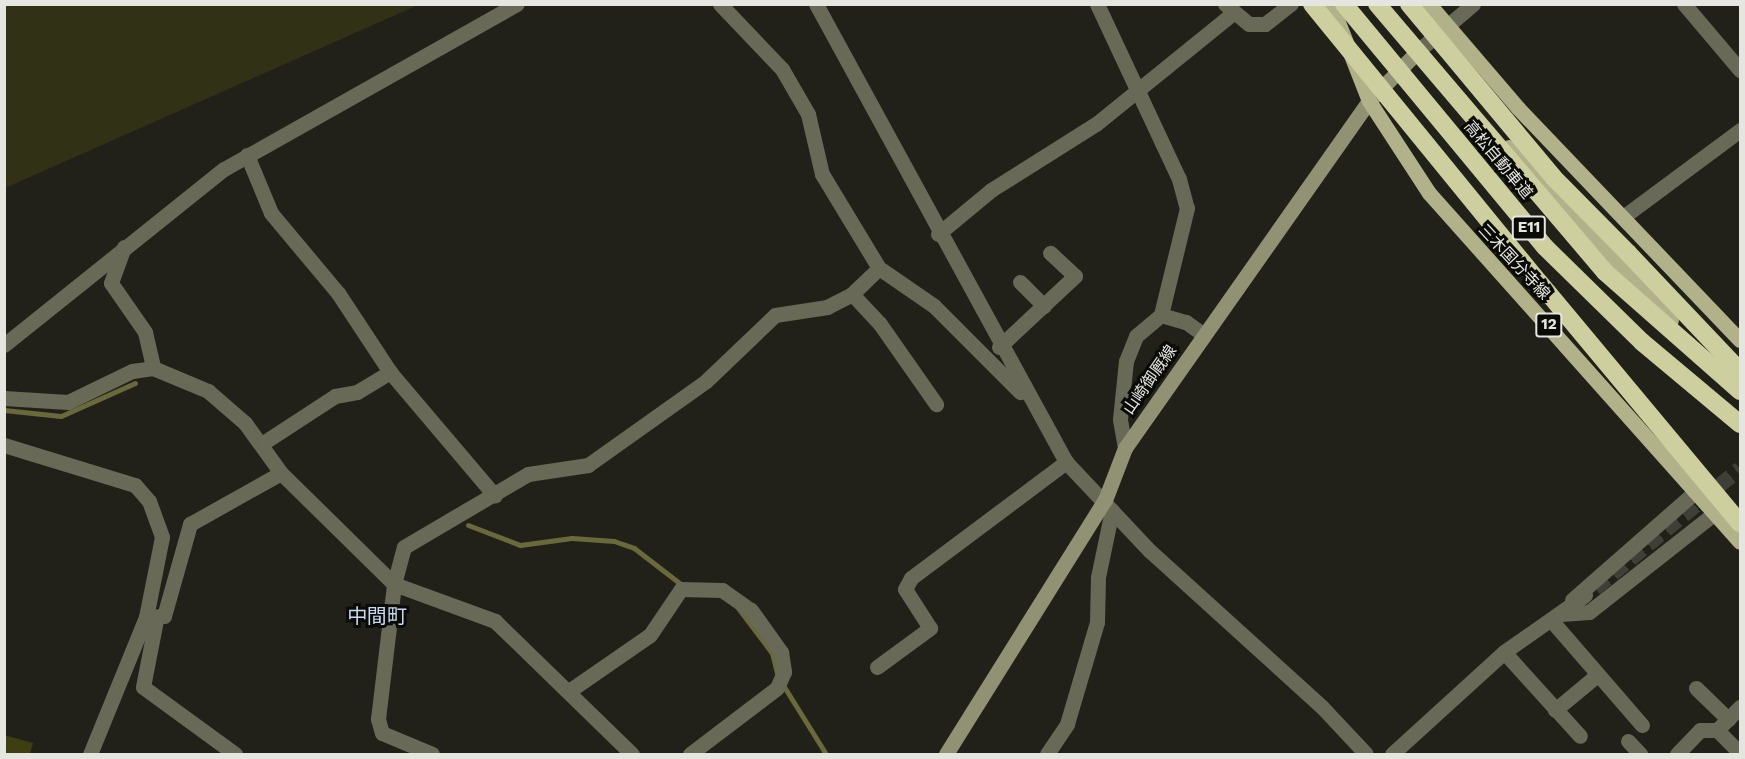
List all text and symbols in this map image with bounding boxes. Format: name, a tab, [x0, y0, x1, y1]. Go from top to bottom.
street label: 高松自動車道	[1460, 117, 1536, 203]
road number: E11	[1511, 216, 1547, 240]
street label: 三木国分寺線	[1474, 220, 1554, 304]
road number: 12	[1534, 313, 1564, 337]
street label: 山崎御厩線	[1119, 342, 1181, 418]
district label: 中間町	[347, 604, 407, 628]

